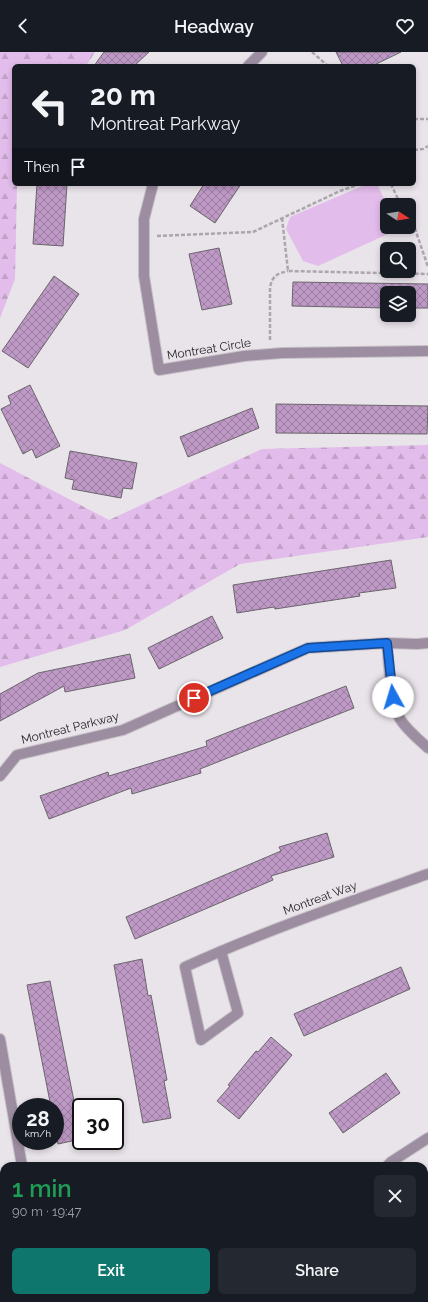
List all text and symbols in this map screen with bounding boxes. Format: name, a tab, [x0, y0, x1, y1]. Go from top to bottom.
icon: back	[12, 15, 34, 37]
icon: heart	[394, 15, 416, 37]
text: Headway	[174, 16, 254, 37]
text: 20 m	[90, 79, 156, 112]
icon: left	[24, 80, 76, 132]
text: Montreat Parkway	[90, 113, 240, 134]
icon: arrive	[67, 156, 89, 178]
text: Then	[24, 158, 59, 176]
north arrow	[380, 198, 416, 234]
map controls	[380, 198, 416, 322]
button: search	[380, 242, 416, 278]
button: layers	[380, 286, 416, 322]
street label: Montreat Circle	[166, 335, 252, 363]
position arrow	[372, 676, 414, 718]
pin	[177, 681, 211, 715]
icon: arrive	[183, 687, 205, 709]
street label: Montreat Parkway	[20, 709, 121, 747]
street label: Montreat Way	[281, 878, 359, 918]
speed limit sign: 30	[72, 1098, 124, 1150]
text: 28	[26, 1107, 50, 1131]
text: km/h	[25, 1128, 51, 1139]
text: 1 min	[12, 1174, 72, 1203]
button: close	[374, 1175, 416, 1217]
text: 90 m · 19:47	[12, 1204, 82, 1219]
button: Exit	[12, 1248, 210, 1294]
button: Share	[218, 1248, 416, 1294]

